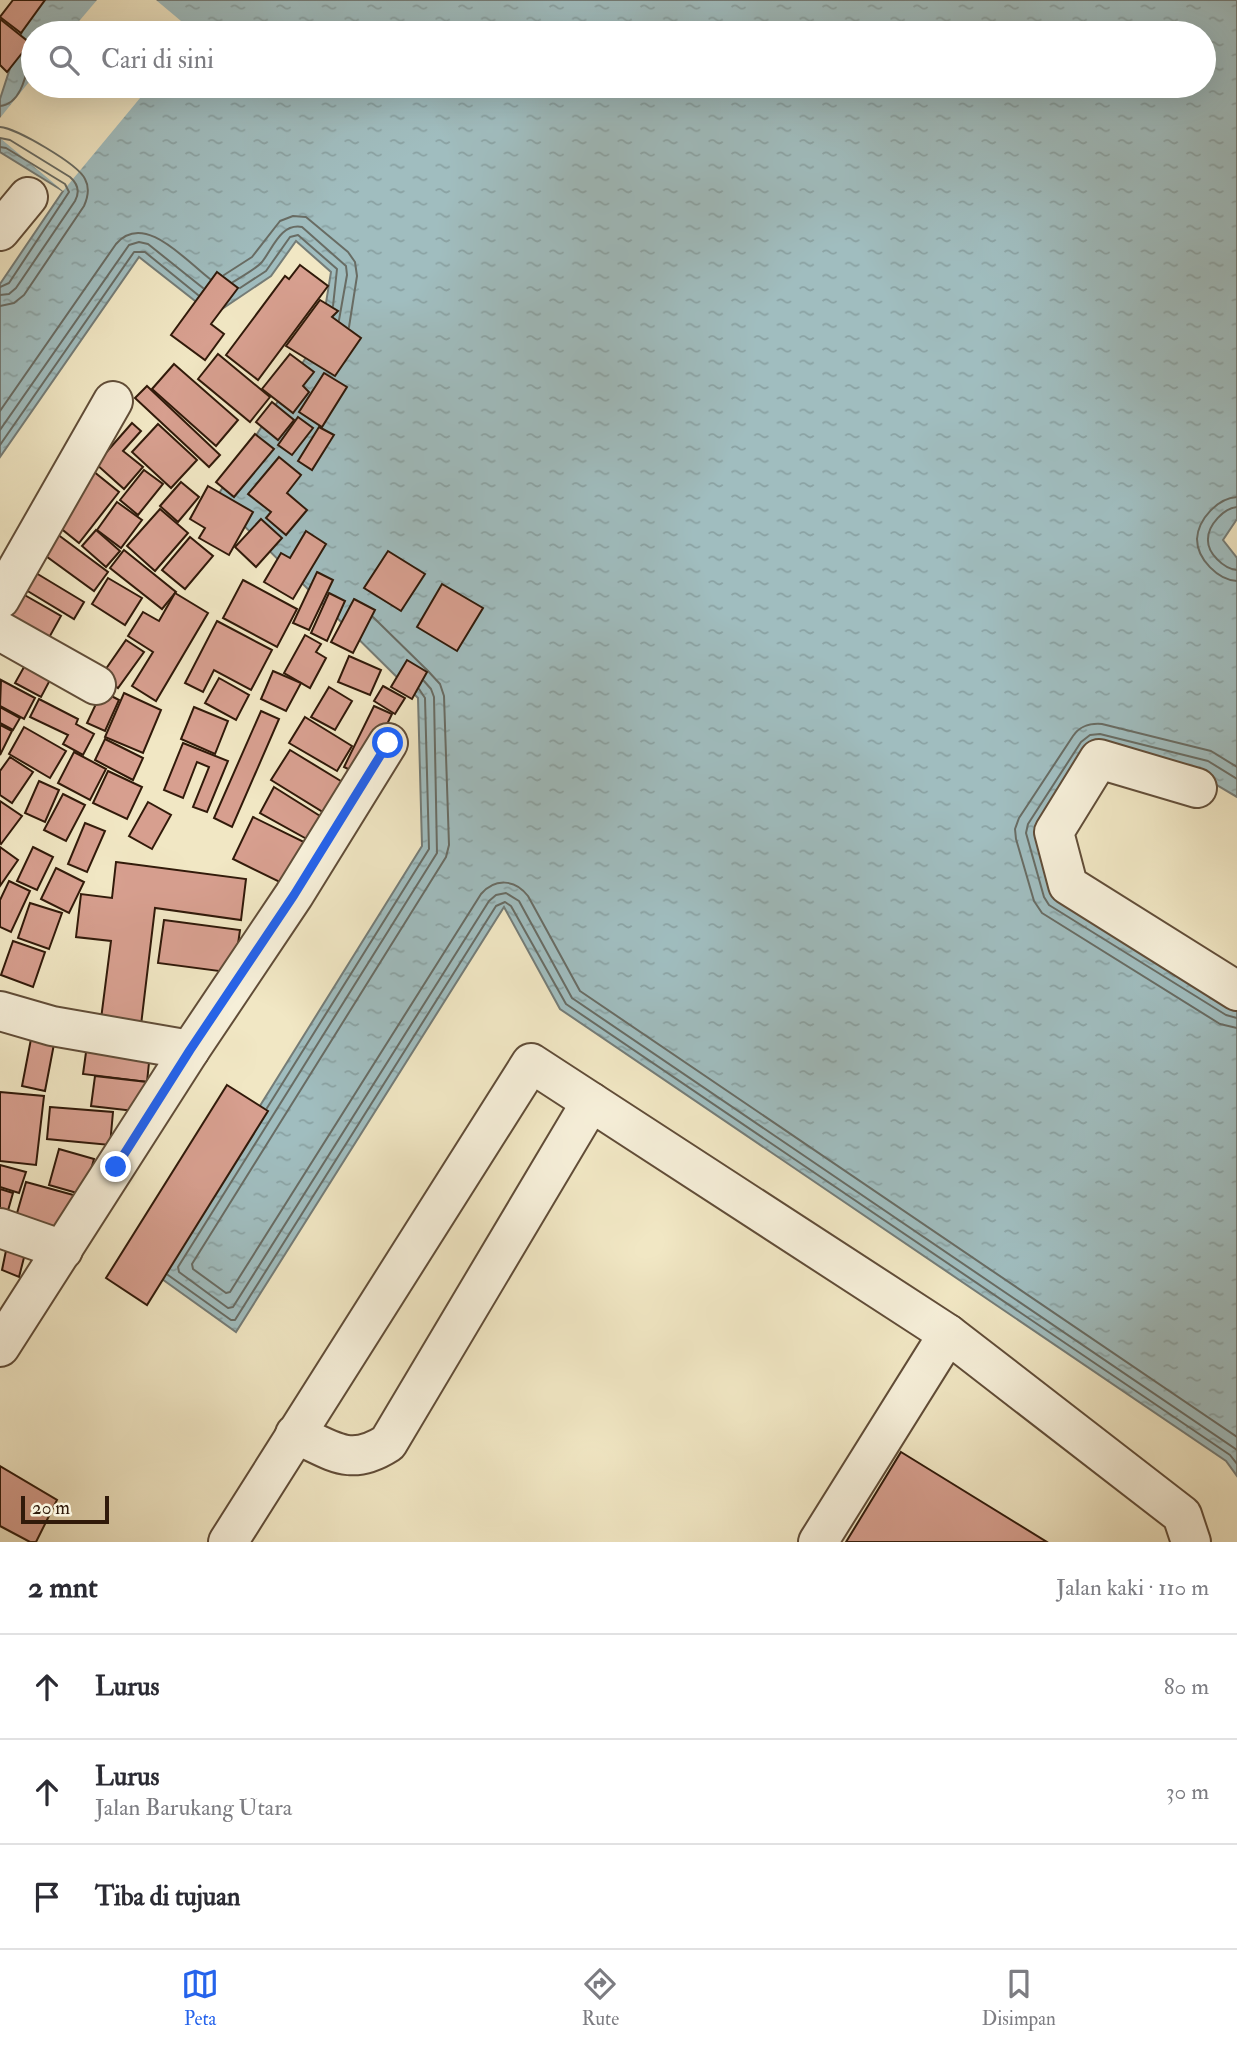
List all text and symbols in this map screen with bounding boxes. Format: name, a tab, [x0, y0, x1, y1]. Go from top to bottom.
search box	[21, 21, 1216, 98]
icon: search	[45, 41, 83, 79]
text: Cari di sini	[101, 44, 214, 76]
route start	[372, 727, 403, 758]
route end	[100, 1151, 131, 1182]
scale bar	[21, 1493, 108, 1525]
text: 20 m	[32, 1496, 70, 1520]
text: 2 mnt	[28, 1569, 98, 1606]
text: Jalan kaki · 110 m	[1056, 1573, 1209, 1602]
icon: ahead	[28, 1668, 66, 1706]
text: Lurus	[95, 1671, 159, 1703]
text: 80 m	[1164, 1672, 1209, 1701]
text: Lurus	[95, 1761, 159, 1793]
icon: ahead	[28, 1773, 66, 1811]
text: 30 m	[1166, 1777, 1209, 1806]
text: Jalan Barukang Utara	[95, 1793, 292, 1822]
icon: arrive	[28, 1878, 66, 1916]
text: Tiba di tujuan	[95, 1881, 240, 1913]
tab: Peta	[181, 1965, 219, 2031]
tab: Rute	[581, 1965, 619, 2031]
tab: Disimpan	[982, 1965, 1056, 2031]

